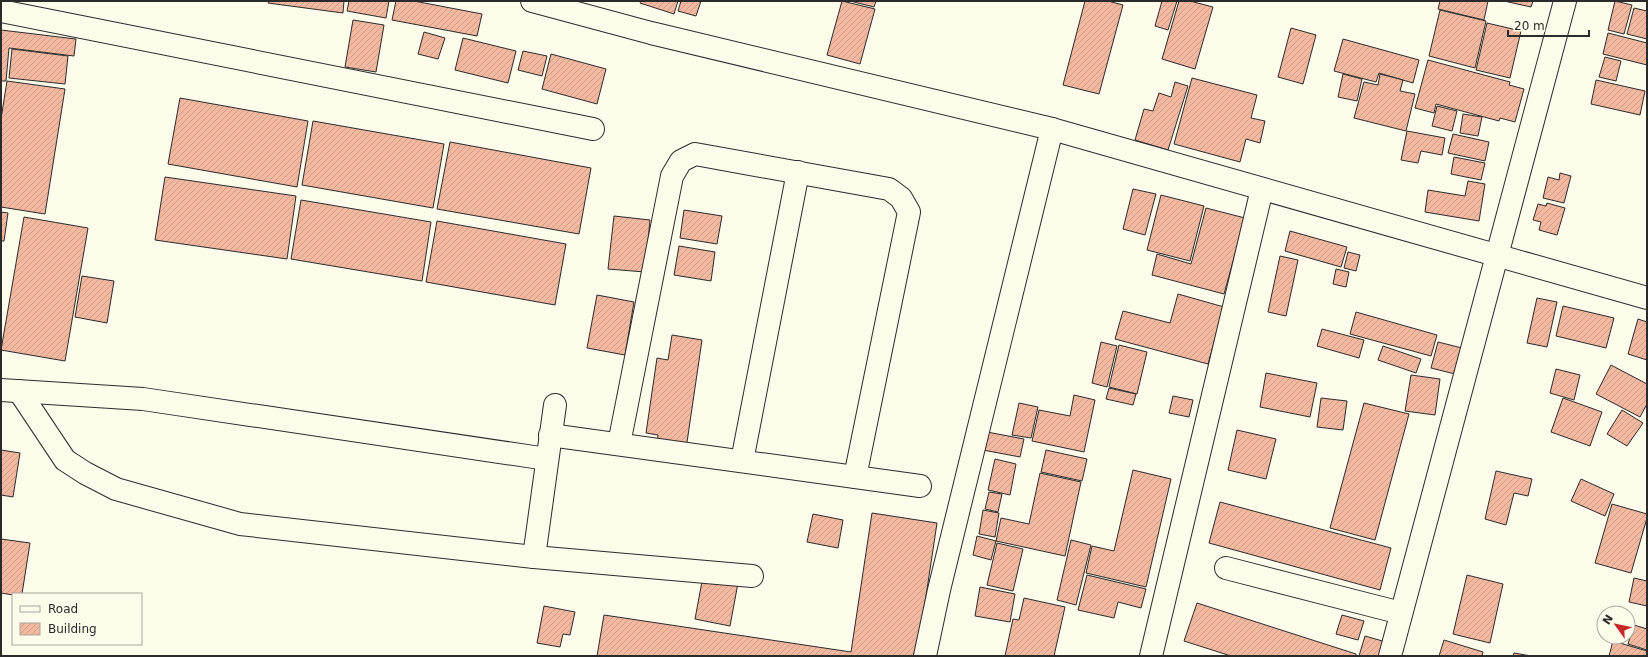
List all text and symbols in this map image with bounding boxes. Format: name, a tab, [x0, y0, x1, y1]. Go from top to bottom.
scale bar	[1508, 12, 1589, 38]
text: 20 m	[1514, 19, 1545, 33]
legend	[12, 593, 142, 645]
text: Road	[48, 602, 78, 616]
north arrow	[1596, 605, 1636, 645]
text: N	[1600, 612, 1616, 627]
text: Building	[48, 622, 97, 636]

